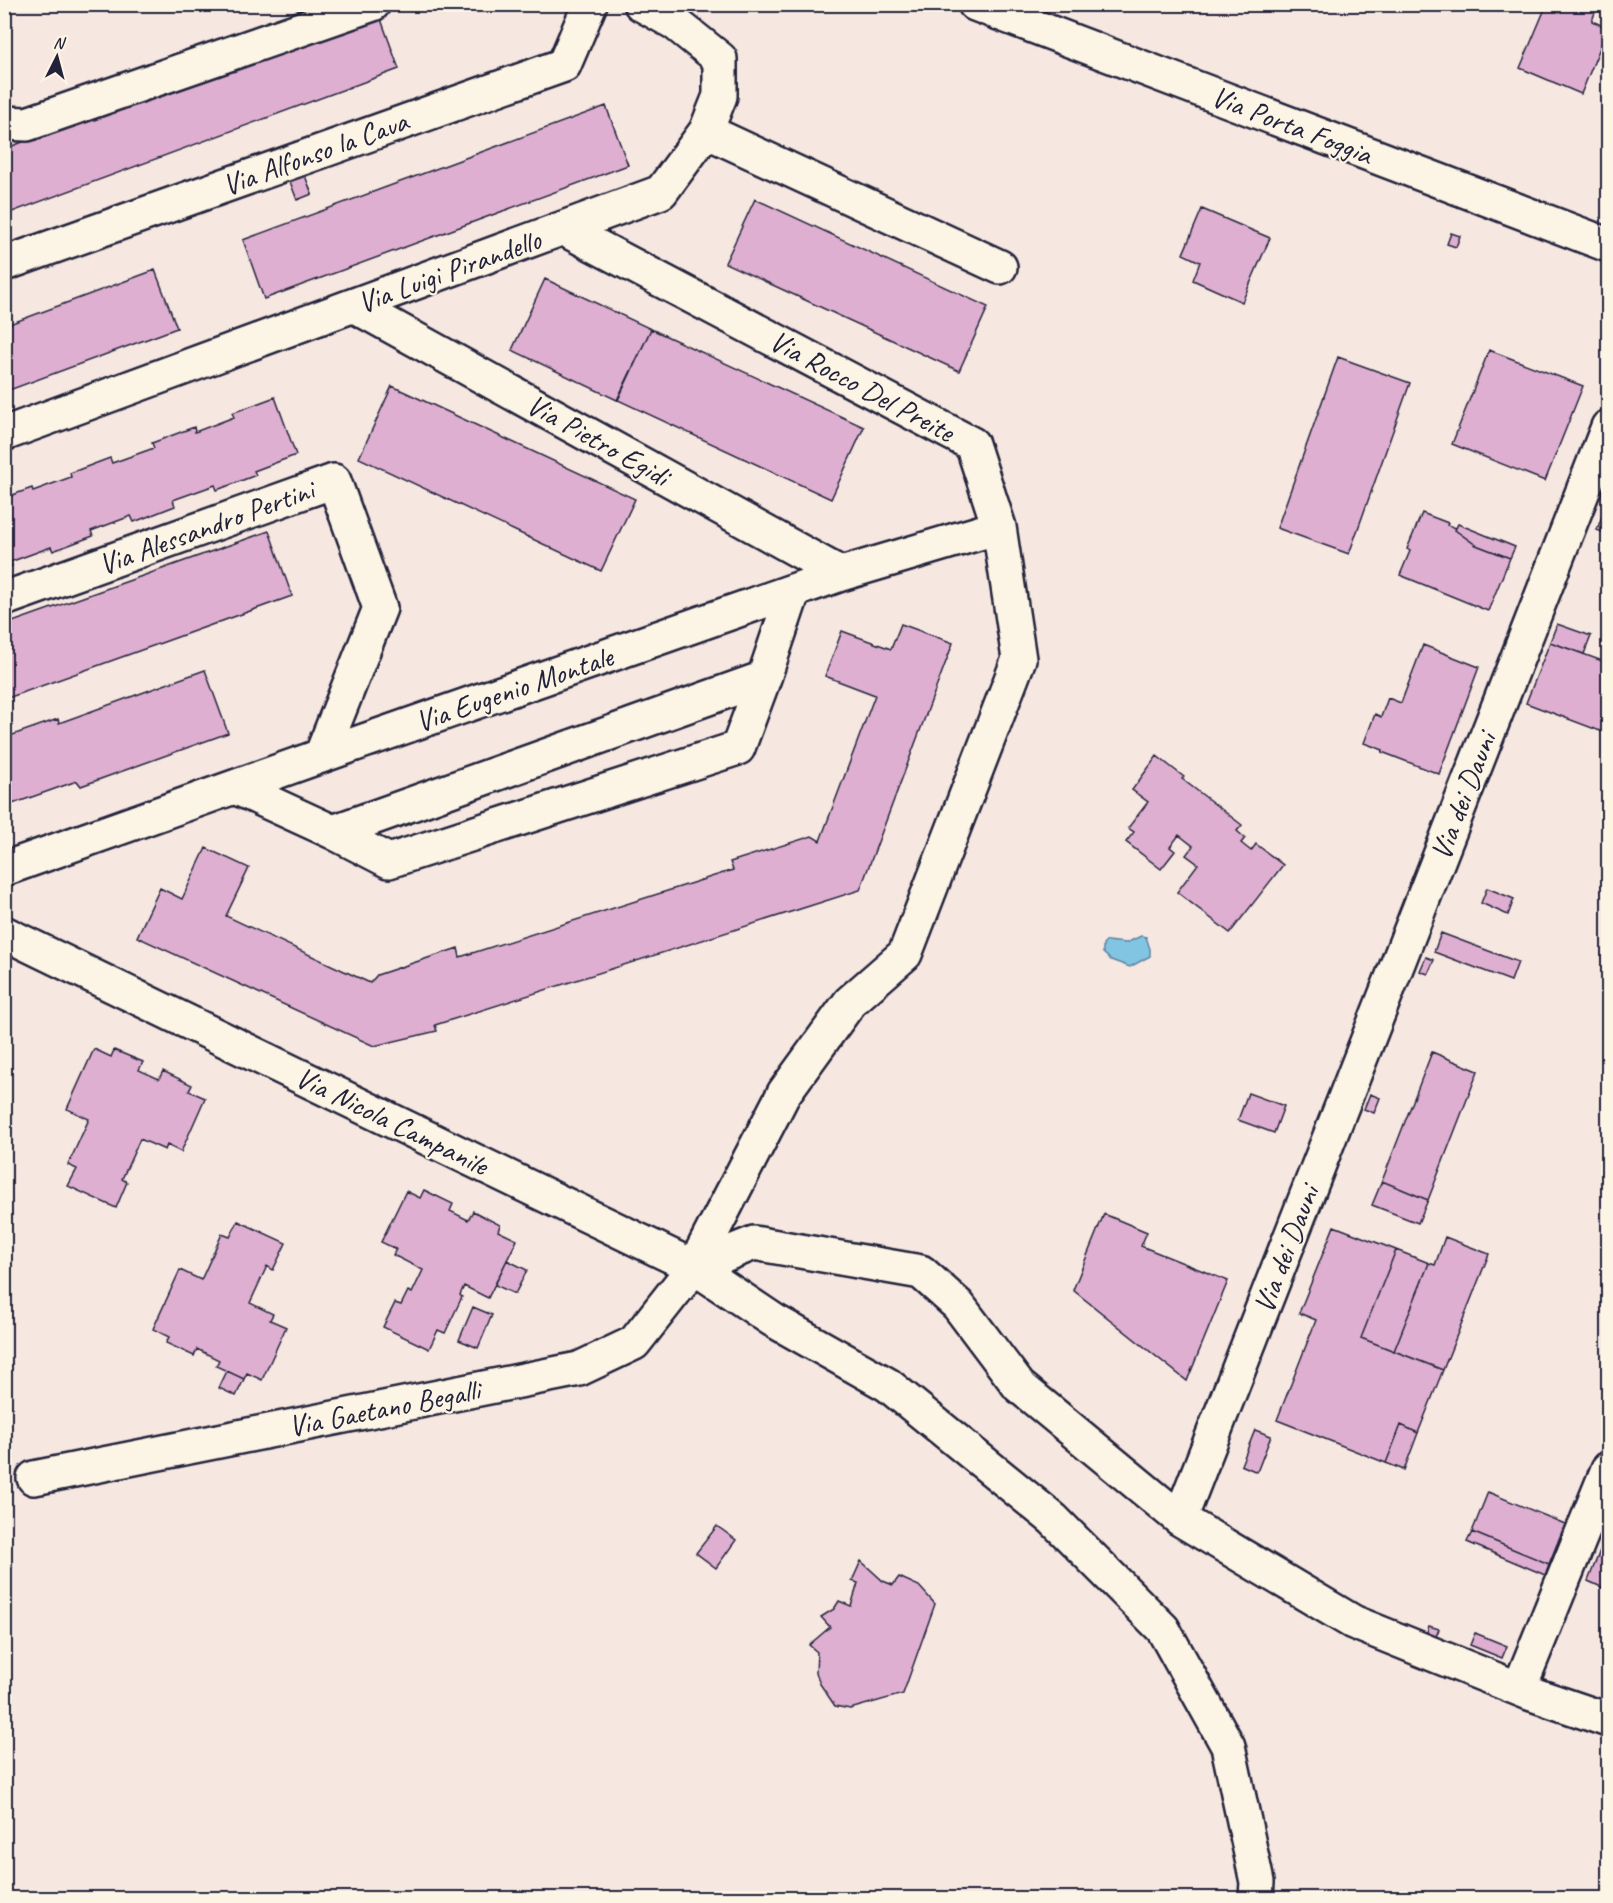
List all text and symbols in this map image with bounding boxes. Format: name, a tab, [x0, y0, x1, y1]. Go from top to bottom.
north arrow	[27, 27, 87, 87]
text: N	[52, 33, 68, 54]
street label: Via Porta Foggia	[1206, 77, 1379, 174]
street label: Via Alfonso la Cava	[217, 101, 415, 204]
street label: Via Luigi Pirandello	[352, 220, 547, 322]
street label: Via Rocco Del Preite	[763, 321, 963, 452]
street label: Via Pietro Egidi	[520, 385, 679, 496]
street label: Via Alessandro Pertini	[93, 469, 322, 584]
street label: Via Eugenio Montale	[410, 637, 620, 741]
street label: Via dei Dauni	[1421, 724, 1506, 865]
street label: Via Nicola Campanile	[290, 1058, 496, 1185]
street label: Via dei Dauni	[1244, 1177, 1329, 1318]
street label: Via Gaetano Begalli	[285, 1370, 486, 1445]

